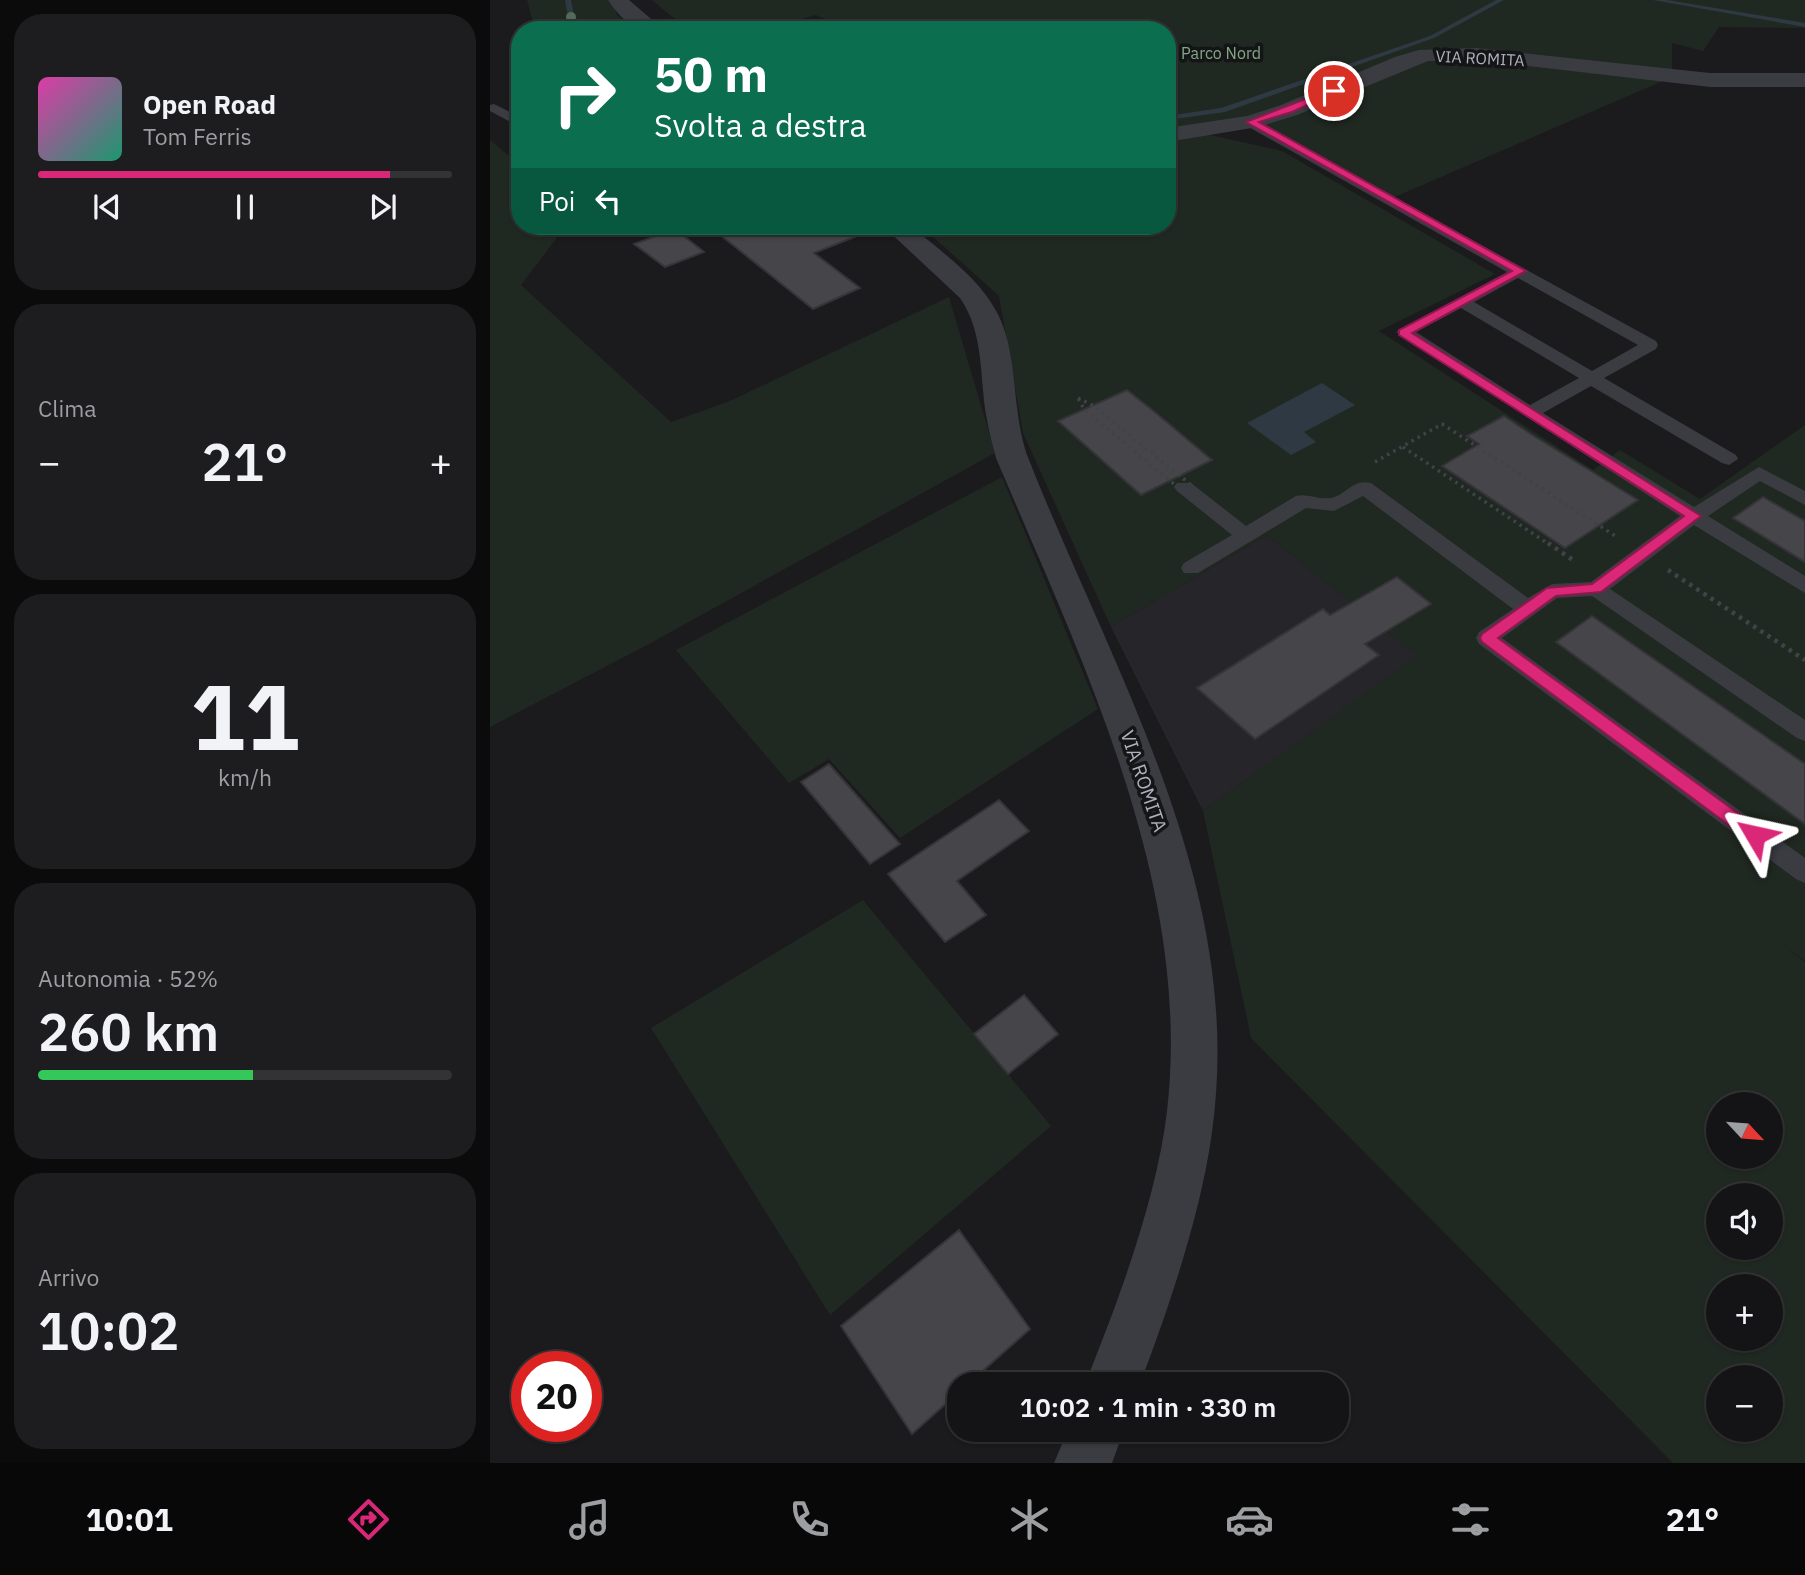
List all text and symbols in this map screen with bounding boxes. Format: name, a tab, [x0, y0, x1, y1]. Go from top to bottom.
text: 50 m	[654, 42, 768, 105]
park label: Parco Nord	[1181, 43, 1261, 63]
street label: VIA ROMITA	[1435, 46, 1525, 70]
icon: right	[539, 49, 630, 140]
pin	[1304, 61, 1364, 121]
icon: arrive	[1315, 72, 1353, 110]
text: Open Road	[143, 87, 276, 121]
text: Svolta a destra	[654, 104, 866, 146]
text: Tom Ferris	[143, 121, 252, 151]
icon: left	[589, 182, 627, 220]
text: Poi	[539, 184, 575, 218]
icon: previous	[88, 188, 126, 226]
icon: pause	[226, 188, 264, 226]
icon: next	[364, 188, 402, 226]
text: Clima	[38, 393, 97, 423]
text: 21°	[202, 428, 288, 495]
text: −	[38, 437, 61, 486]
text: +	[429, 437, 452, 486]
text: 11	[190, 657, 300, 775]
street label: VIA ROMITA	[1115, 727, 1173, 835]
text: km/h	[218, 762, 272, 792]
position arrow	[1718, 798, 1792, 872]
text: Autonomia · 52%	[38, 963, 218, 993]
text: 260 km	[38, 998, 219, 1065]
north arrow	[1706, 1092, 1783, 1169]
map controls	[1706, 1092, 1783, 1442]
button: sound	[1706, 1183, 1783, 1260]
text: Arrivo	[38, 1262, 99, 1292]
button: +	[1706, 1274, 1783, 1351]
text: 10:02	[38, 1297, 179, 1364]
speed limit sign: 20	[511, 1351, 602, 1442]
button: −	[1706, 1365, 1783, 1442]
text: 10:02 · 1 min · 330 m	[1020, 1390, 1276, 1424]
icon: directions	[344, 1495, 393, 1544]
icon: music	[565, 1495, 614, 1544]
icon: phone	[785, 1495, 834, 1544]
icon: climate	[1005, 1495, 1054, 1544]
icon: car	[1225, 1495, 1274, 1544]
icon: filters	[1446, 1495, 1495, 1544]
text: 10:01	[86, 1498, 173, 1540]
text: 21°	[1666, 1498, 1719, 1540]

